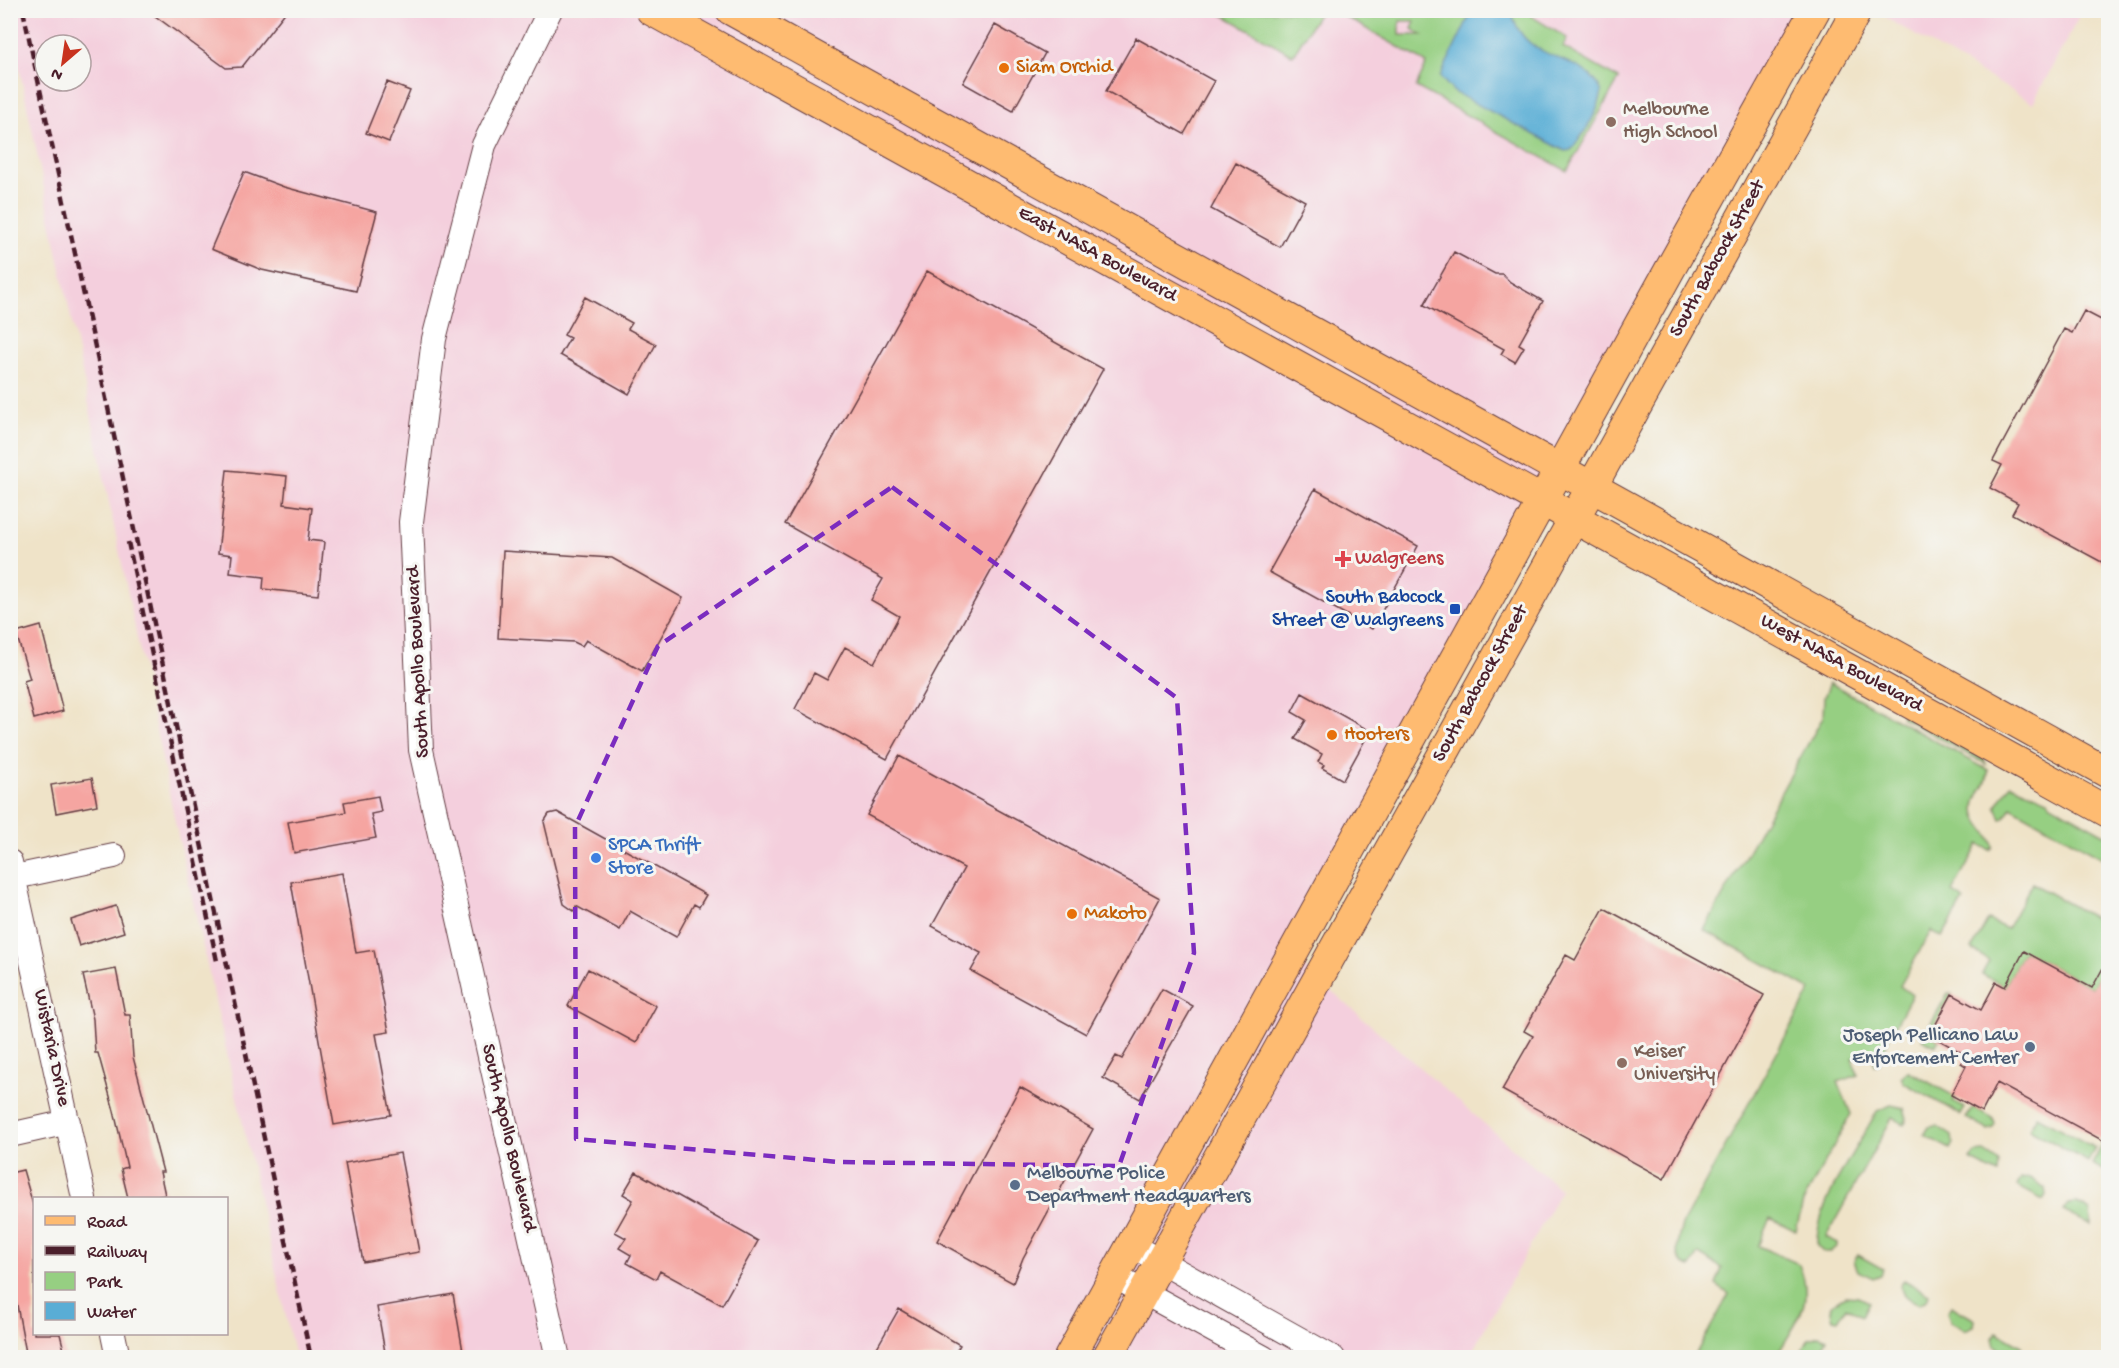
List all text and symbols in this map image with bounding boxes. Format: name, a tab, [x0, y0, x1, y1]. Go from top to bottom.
north arrow	[33, 33, 93, 93]
place label: Siam Orchid	[1016, 57, 1115, 80]
marker: Siam Orchid	[997, 61, 1011, 75]
text: N	[48, 62, 67, 84]
place label: Melbourne High School	[1623, 99, 1718, 145]
marker: Melbourne High School	[1604, 115, 1618, 129]
street label: South Babcock Street	[1665, 175, 1771, 341]
street label: East NASA Boulevard	[1014, 202, 1182, 309]
place label: Walgreens	[1355, 548, 1444, 571]
marker: Walgreens	[1336, 552, 1350, 566]
street label: South Apollo Boulevard	[402, 563, 436, 759]
place label: South Babcock Street @ Walgreens	[1272, 587, 1445, 633]
street label: South Babcock Street	[1428, 600, 1534, 766]
marker: South Babcock Street @ Walgreens	[1448, 602, 1462, 616]
street label: West NASA Boulevard	[1756, 610, 1928, 719]
place label: Hooters	[1344, 724, 1410, 747]
marker: Hooters	[1325, 728, 1339, 742]
place label: SPCA Thrift Store	[608, 835, 702, 881]
marker: SPCA Thrift Store	[589, 851, 603, 865]
place label: Makoto	[1084, 903, 1147, 926]
marker: Makoto	[1065, 907, 1079, 921]
street label: Wistaria Drive	[27, 987, 75, 1109]
place label: Joseph Pellicano Law Enforcement Center	[1843, 1025, 2020, 1071]
marker: Joseph Pellicano Law Enforcement Center	[2023, 1040, 2037, 1054]
place label: Keiser University	[1634, 1041, 1715, 1087]
street label: South Apollo Boulevard	[475, 1042, 541, 1236]
marker: Keiser University	[1615, 1056, 1629, 1070]
place label: Melbourne Police Department Headquarters	[1025, 1163, 1251, 1209]
marker: Melbourne Police Department Headquarters	[1008, 1178, 1022, 1192]
legend	[33, 1197, 228, 1335]
text: Road	[87, 1213, 128, 1234]
text: Railway	[87, 1243, 147, 1264]
text: Park	[86, 1273, 123, 1294]
text: Water	[87, 1303, 137, 1324]

